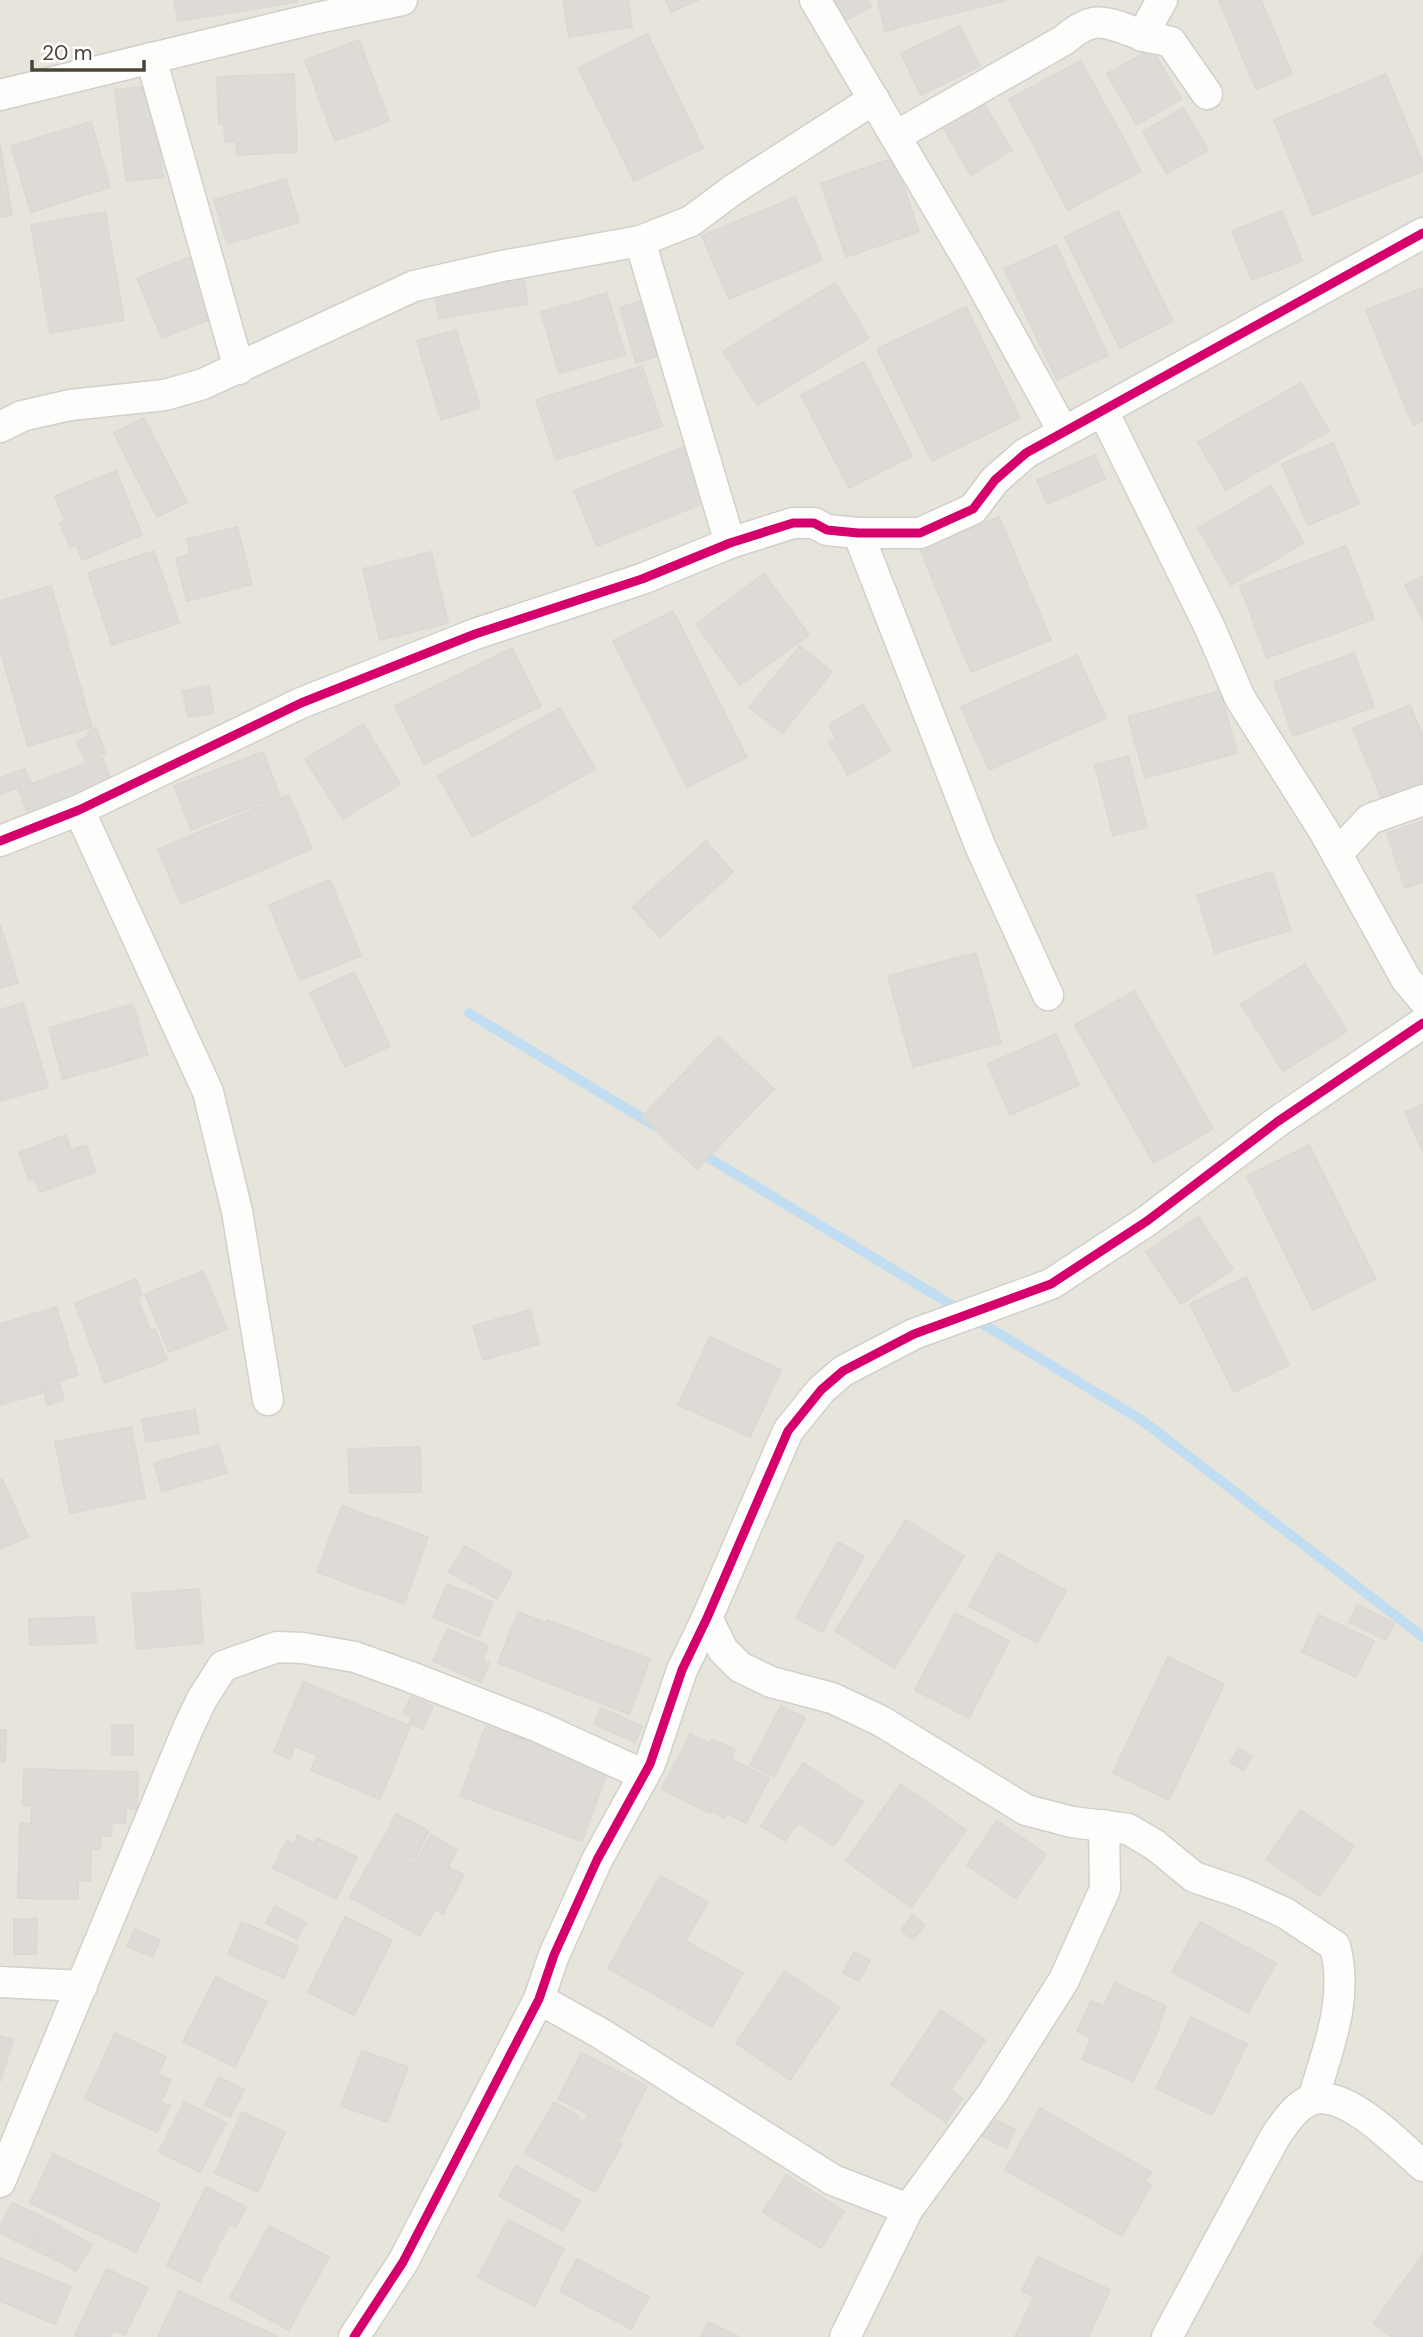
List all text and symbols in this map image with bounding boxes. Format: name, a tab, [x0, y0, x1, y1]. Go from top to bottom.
scale bar	[32, 28, 144, 72]
text: 20 m	[42, 39, 93, 67]

